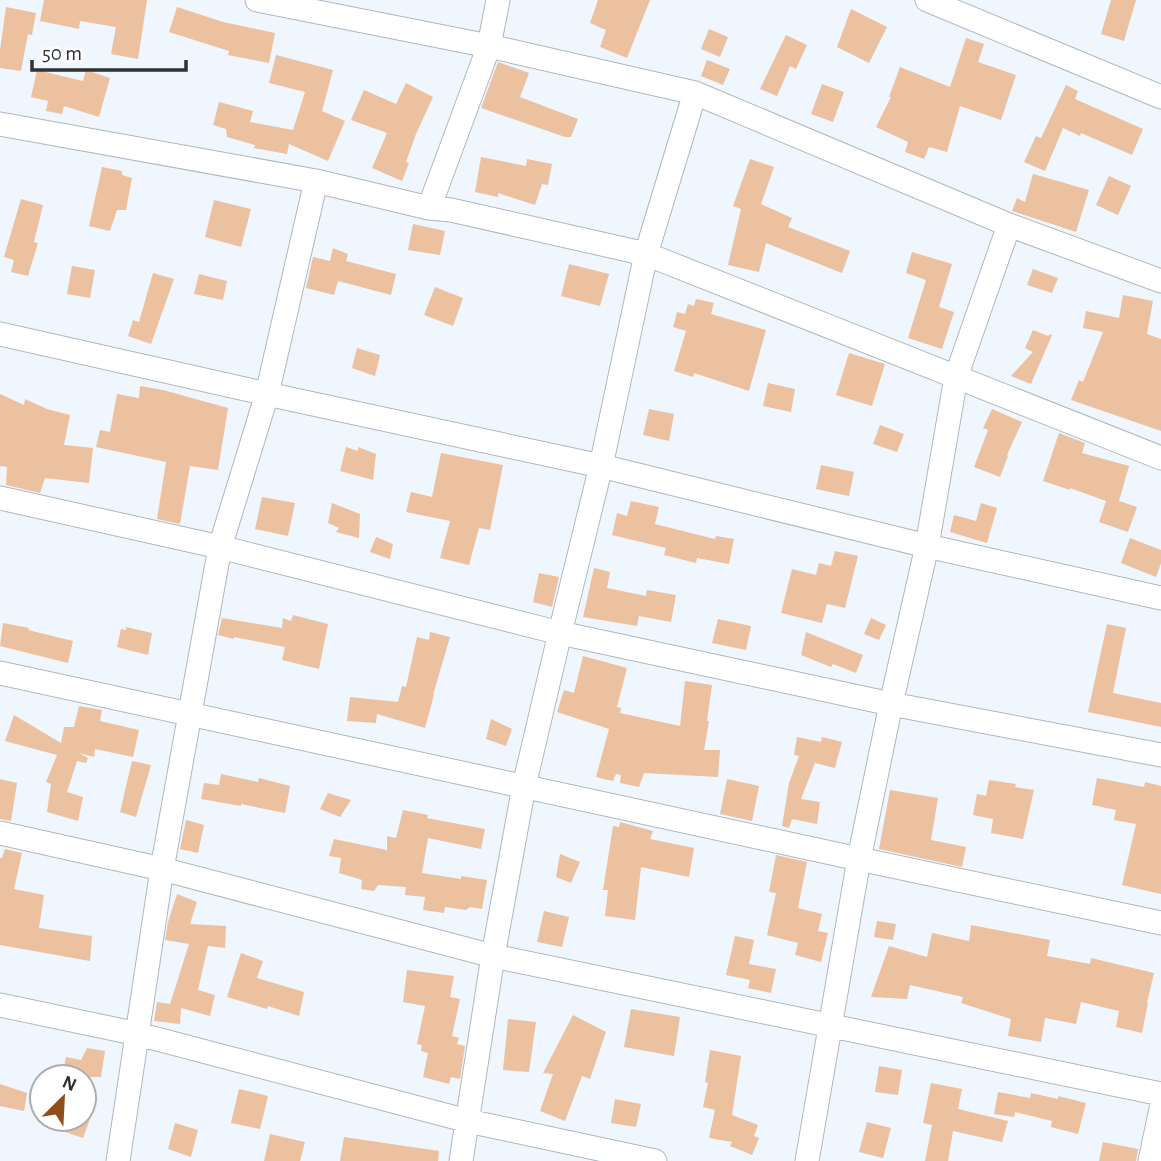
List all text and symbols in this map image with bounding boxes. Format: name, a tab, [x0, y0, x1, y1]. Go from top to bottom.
scale bar	[32, 28, 186, 72]
text: 50 m	[42, 43, 82, 64]
north arrow	[28, 1063, 98, 1133]
text: N	[59, 1072, 79, 1095]

